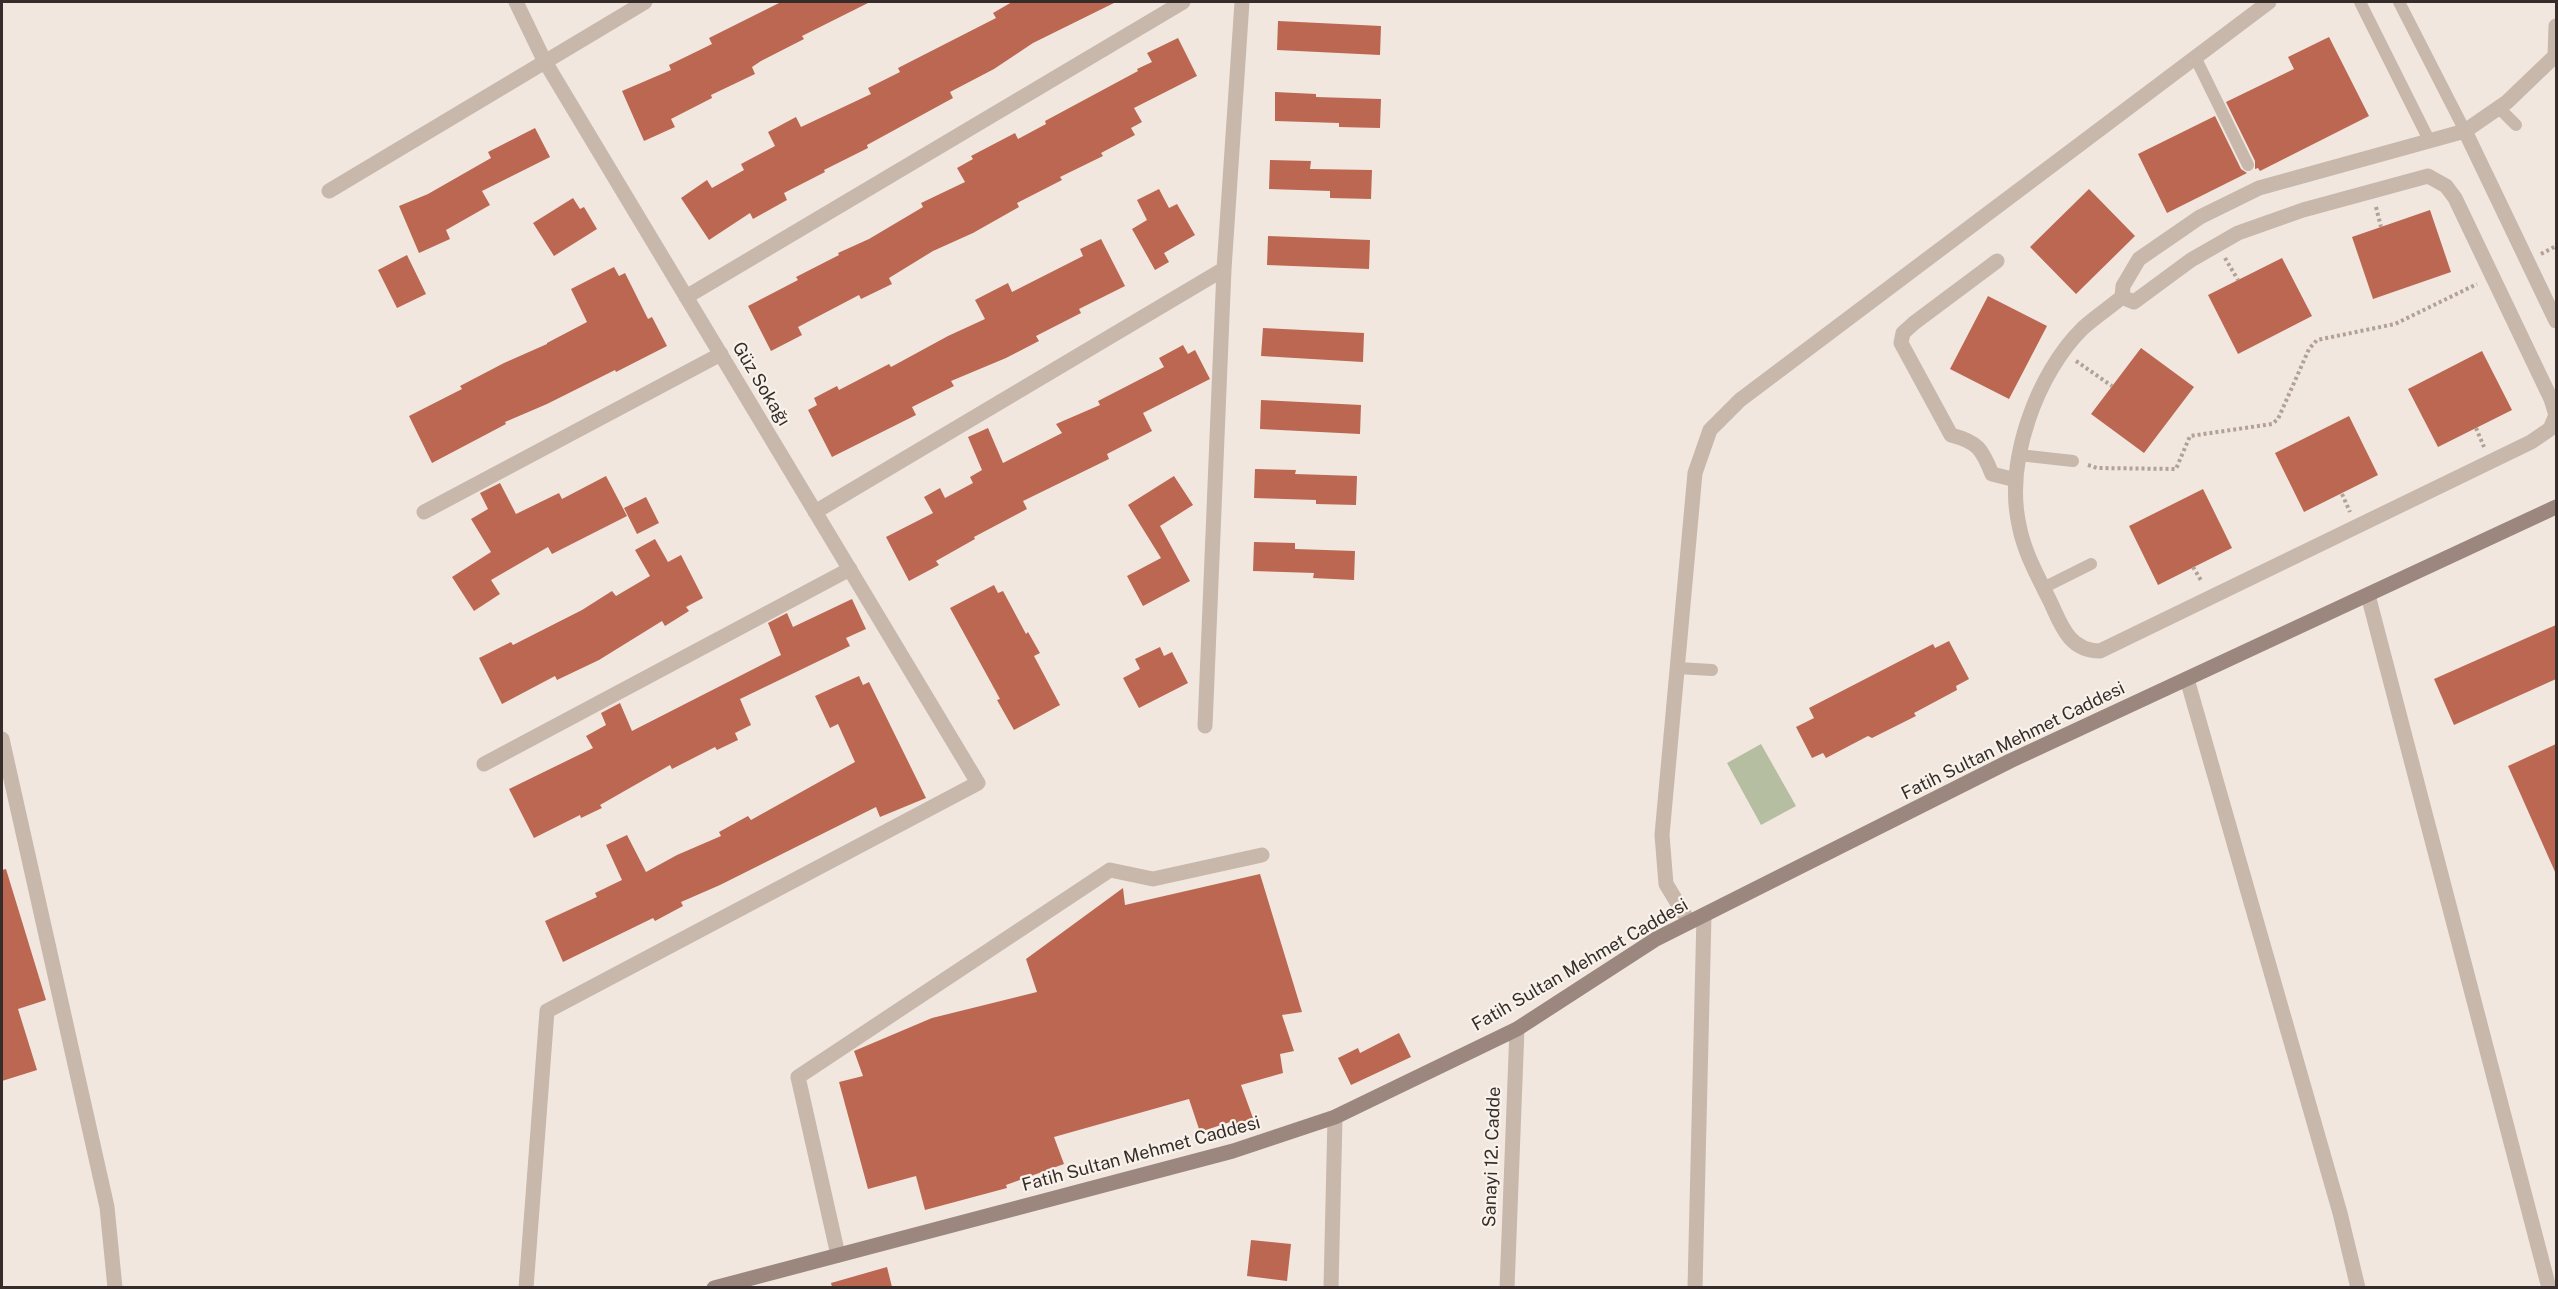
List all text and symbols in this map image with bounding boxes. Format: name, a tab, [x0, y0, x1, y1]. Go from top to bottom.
street label: Güz Sokağı	[727, 338, 795, 430]
street label: Fatih Sultan Mehmet Caddesi	[1898, 677, 2128, 805]
street label: Fatih Sultan Mehmet Caddesi	[1468, 894, 1692, 1036]
street label: Sanayi 12. Cadde	[1479, 1086, 1505, 1228]
street label: Fatih Sultan Mehmet Caddesi	[1019, 1112, 1263, 1196]

